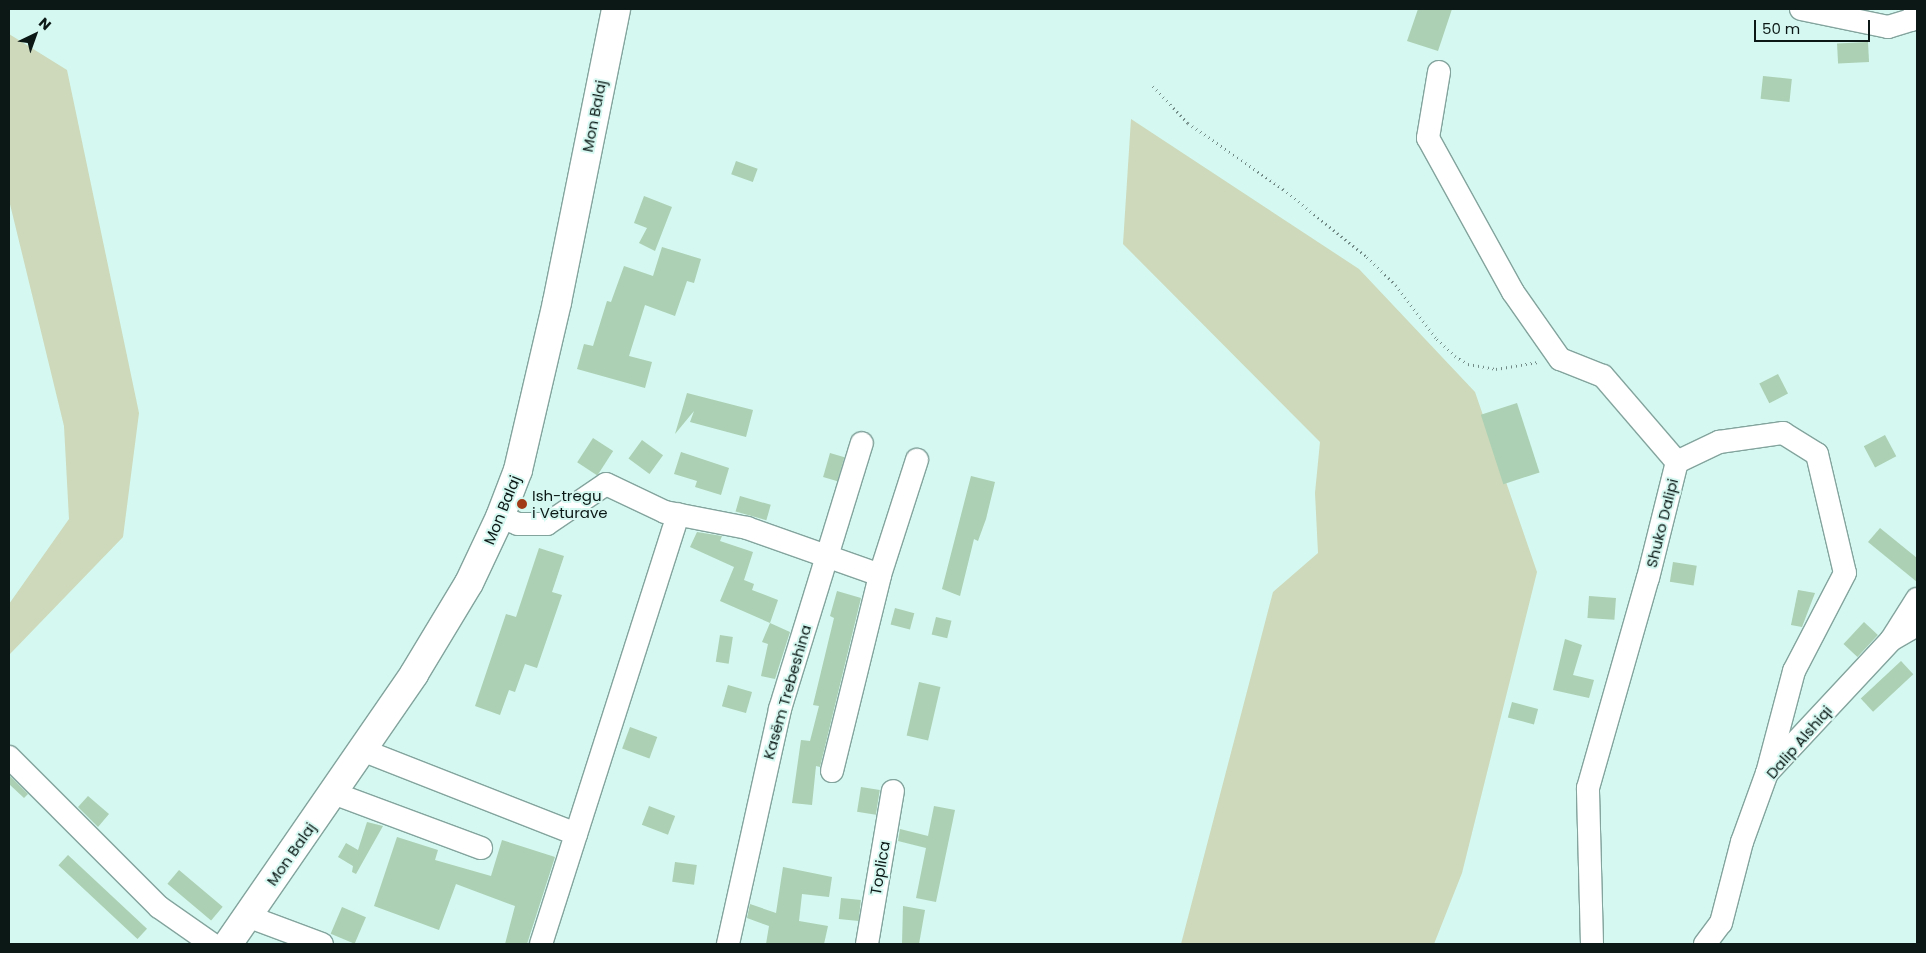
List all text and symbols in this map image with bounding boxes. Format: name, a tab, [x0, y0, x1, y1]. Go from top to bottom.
north arrow	[10, 10, 60, 60]
scale bar	[1756, 10, 1872, 42]
text: N	[34, 13, 56, 35]
text: 50 m	[1762, 18, 1800, 39]
street label: Mon Balaj	[578, 78, 610, 154]
street label: Mon Balaj	[480, 473, 524, 547]
street label: Shuko Dalipi	[1642, 477, 1682, 569]
place label: Ish-tregu i Veturave	[532, 486, 608, 521]
marker: Ish-tregu i Veturave	[516, 498, 528, 510]
street label: Kasëm Trebeshina	[759, 623, 815, 761]
street label: Dalip Alshiqi	[1762, 702, 1836, 782]
street label: Mon Balaj	[263, 819, 319, 889]
street label: Toplica	[866, 840, 894, 896]

